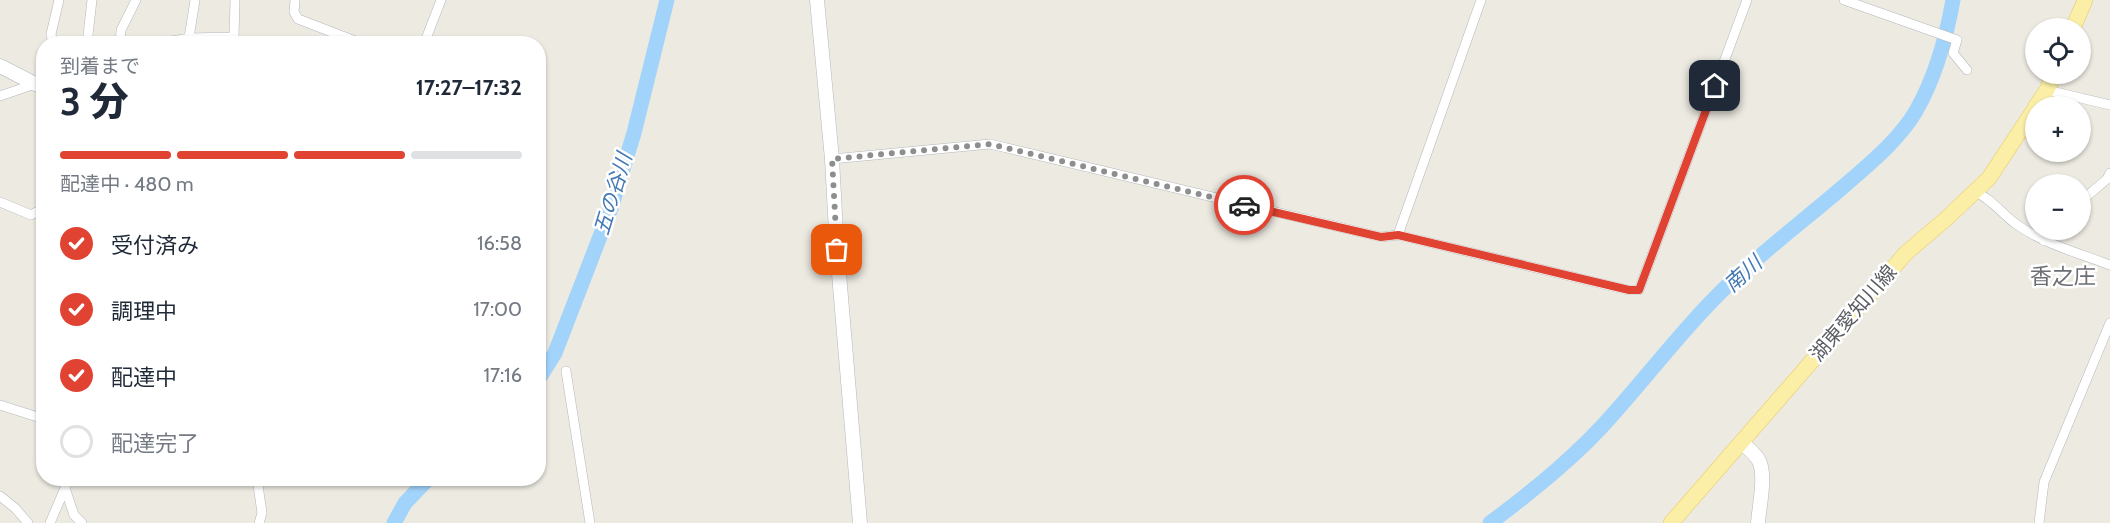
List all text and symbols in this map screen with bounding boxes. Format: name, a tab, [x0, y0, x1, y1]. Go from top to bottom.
map controls	[2025, 18, 2091, 240]
button: locate	[2025, 18, 2091, 84]
text: 到着まで	[60, 54, 140, 78]
pin	[1689, 60, 1740, 111]
icon: home	[1698, 69, 1731, 102]
text: 17:27–17:32	[416, 74, 522, 101]
text: 3 分	[60, 77, 129, 125]
button: +	[2025, 96, 2091, 162]
water label: 五の谷川	[588, 148, 637, 238]
text: 配達中 · 480 m	[60, 172, 193, 196]
button: −	[2025, 174, 2091, 240]
courier	[1214, 175, 1274, 235]
icon: car	[1228, 189, 1261, 222]
pin	[811, 224, 862, 275]
icon: check	[60, 227, 93, 260]
text: 16:58	[477, 231, 522, 255]
text: 受付済み	[111, 232, 199, 259]
icon: bag	[820, 233, 853, 266]
water label: 南川	[1719, 249, 1768, 297]
street label: 湖東愛知川線	[1805, 260, 1901, 366]
district label: 香之庄	[2030, 263, 2096, 290]
icon: check	[60, 293, 93, 326]
text: 17:00	[473, 297, 522, 321]
text: 調理中	[111, 298, 177, 325]
icon: check	[60, 359, 93, 392]
text: 17:16	[483, 363, 522, 387]
text: 配達中	[111, 364, 177, 391]
text: 配達完了	[111, 430, 199, 457]

